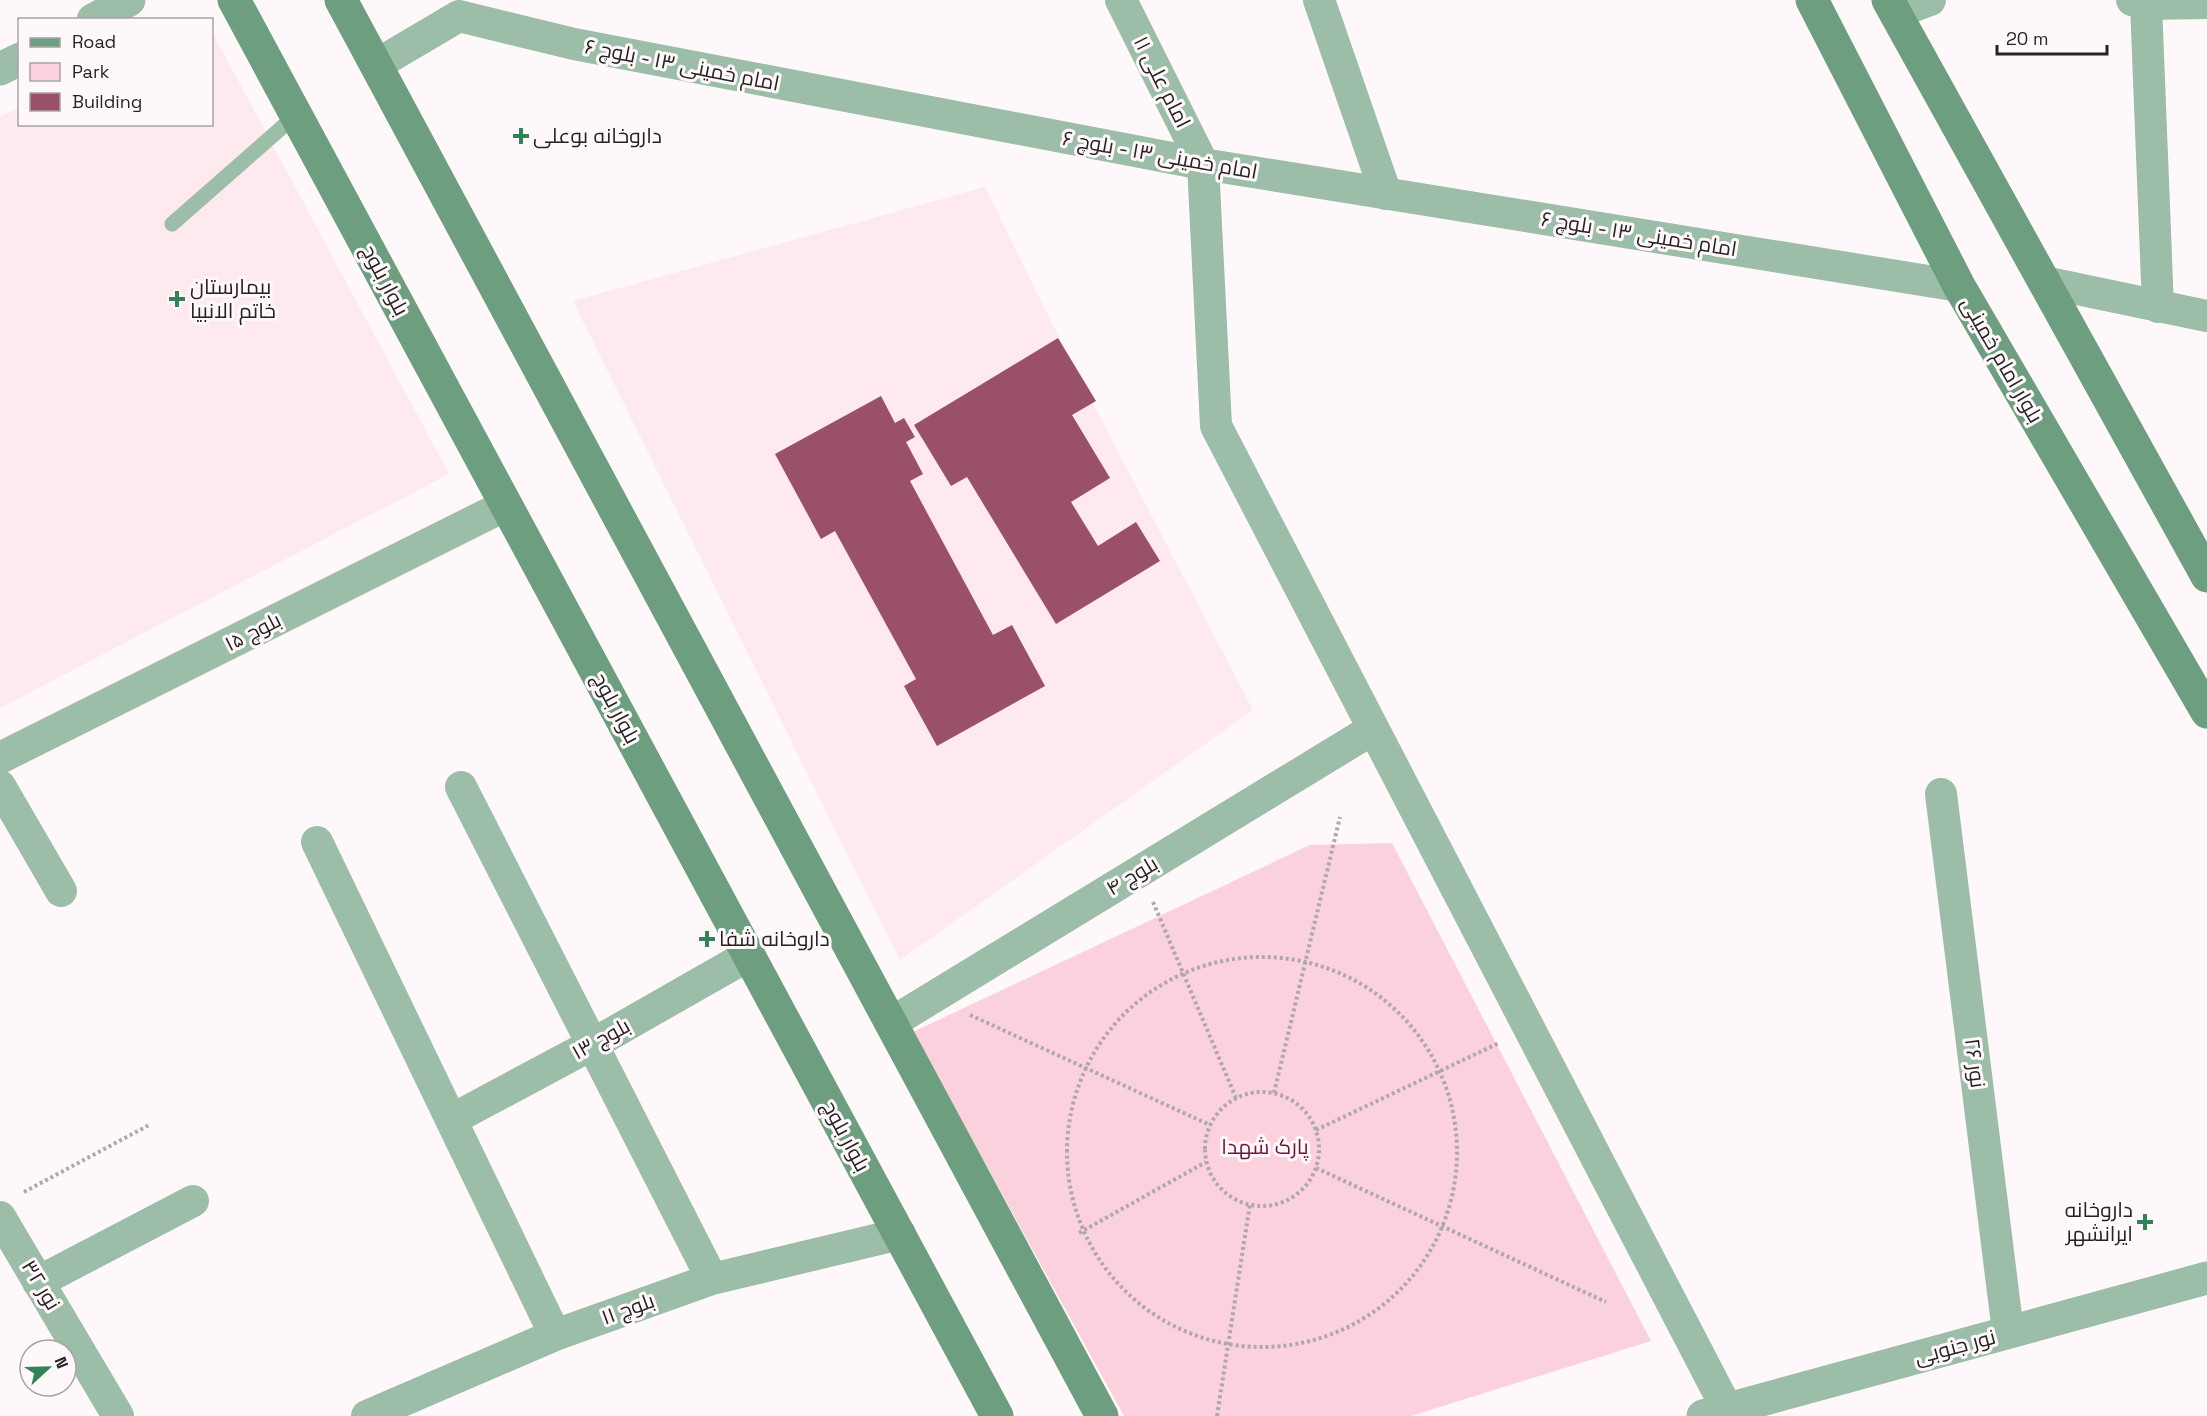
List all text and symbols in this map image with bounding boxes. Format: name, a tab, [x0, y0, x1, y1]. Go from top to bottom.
legend	[18, 18, 213, 126]
scale bar	[1997, 18, 2106, 56]
text: 20 m	[2006, 27, 2049, 50]
text: Road	[72, 30, 116, 53]
street label: امام علی ۱۱	[1127, 31, 1197, 133]
street label: امام خمینی ۱۳ - بلوچ ۶	[582, 32, 782, 98]
text: Park	[72, 60, 110, 83]
text: Building	[72, 90, 142, 113]
place label: داروخانه بوعلی	[533, 122, 662, 149]
street label: امام خمینی ۱۳ - بلوچ ۶	[1060, 124, 1260, 186]
marker: داروخانه بوعلی	[514, 129, 528, 143]
street label: امام خمینی ۱۳ - بلوچ ۶	[1539, 205, 1739, 263]
street label: بلوار بلوچ	[355, 239, 415, 321]
place label: بیمارستان خاتم الانبیا	[190, 273, 276, 325]
marker: بیمارستان خاتم الانبیا	[168, 290, 186, 308]
street label: بلوار امام خمینی	[1955, 292, 2049, 428]
street label: بلوچ ۱۵	[220, 606, 286, 658]
street label: بلوار بلوچ	[586, 667, 646, 749]
street label: بلوچ ۴	[1101, 850, 1163, 902]
place label: داروخانه شفا	[719, 925, 830, 952]
marker: داروخانه شفا	[700, 932, 714, 946]
street label: بلوچ ۱۳	[567, 1012, 635, 1066]
street label: نور ۲۶	[1959, 1037, 1992, 1089]
street label: بلوار بلوچ	[816, 1095, 876, 1177]
park label: پارک شهدا	[1221, 1133, 1309, 1161]
place label: داروخانه ایرانشهر	[2065, 1196, 2133, 1247]
marker: داروخانه ایرانشهر	[2138, 1215, 2152, 1229]
street label: نور ۳۲	[16, 1255, 67, 1315]
street label: بلوچ ۱۱	[597, 1286, 659, 1332]
street label: نور جنوبی	[1911, 1323, 1998, 1370]
north arrow	[18, 1338, 78, 1398]
text: N	[50, 1354, 73, 1371]

